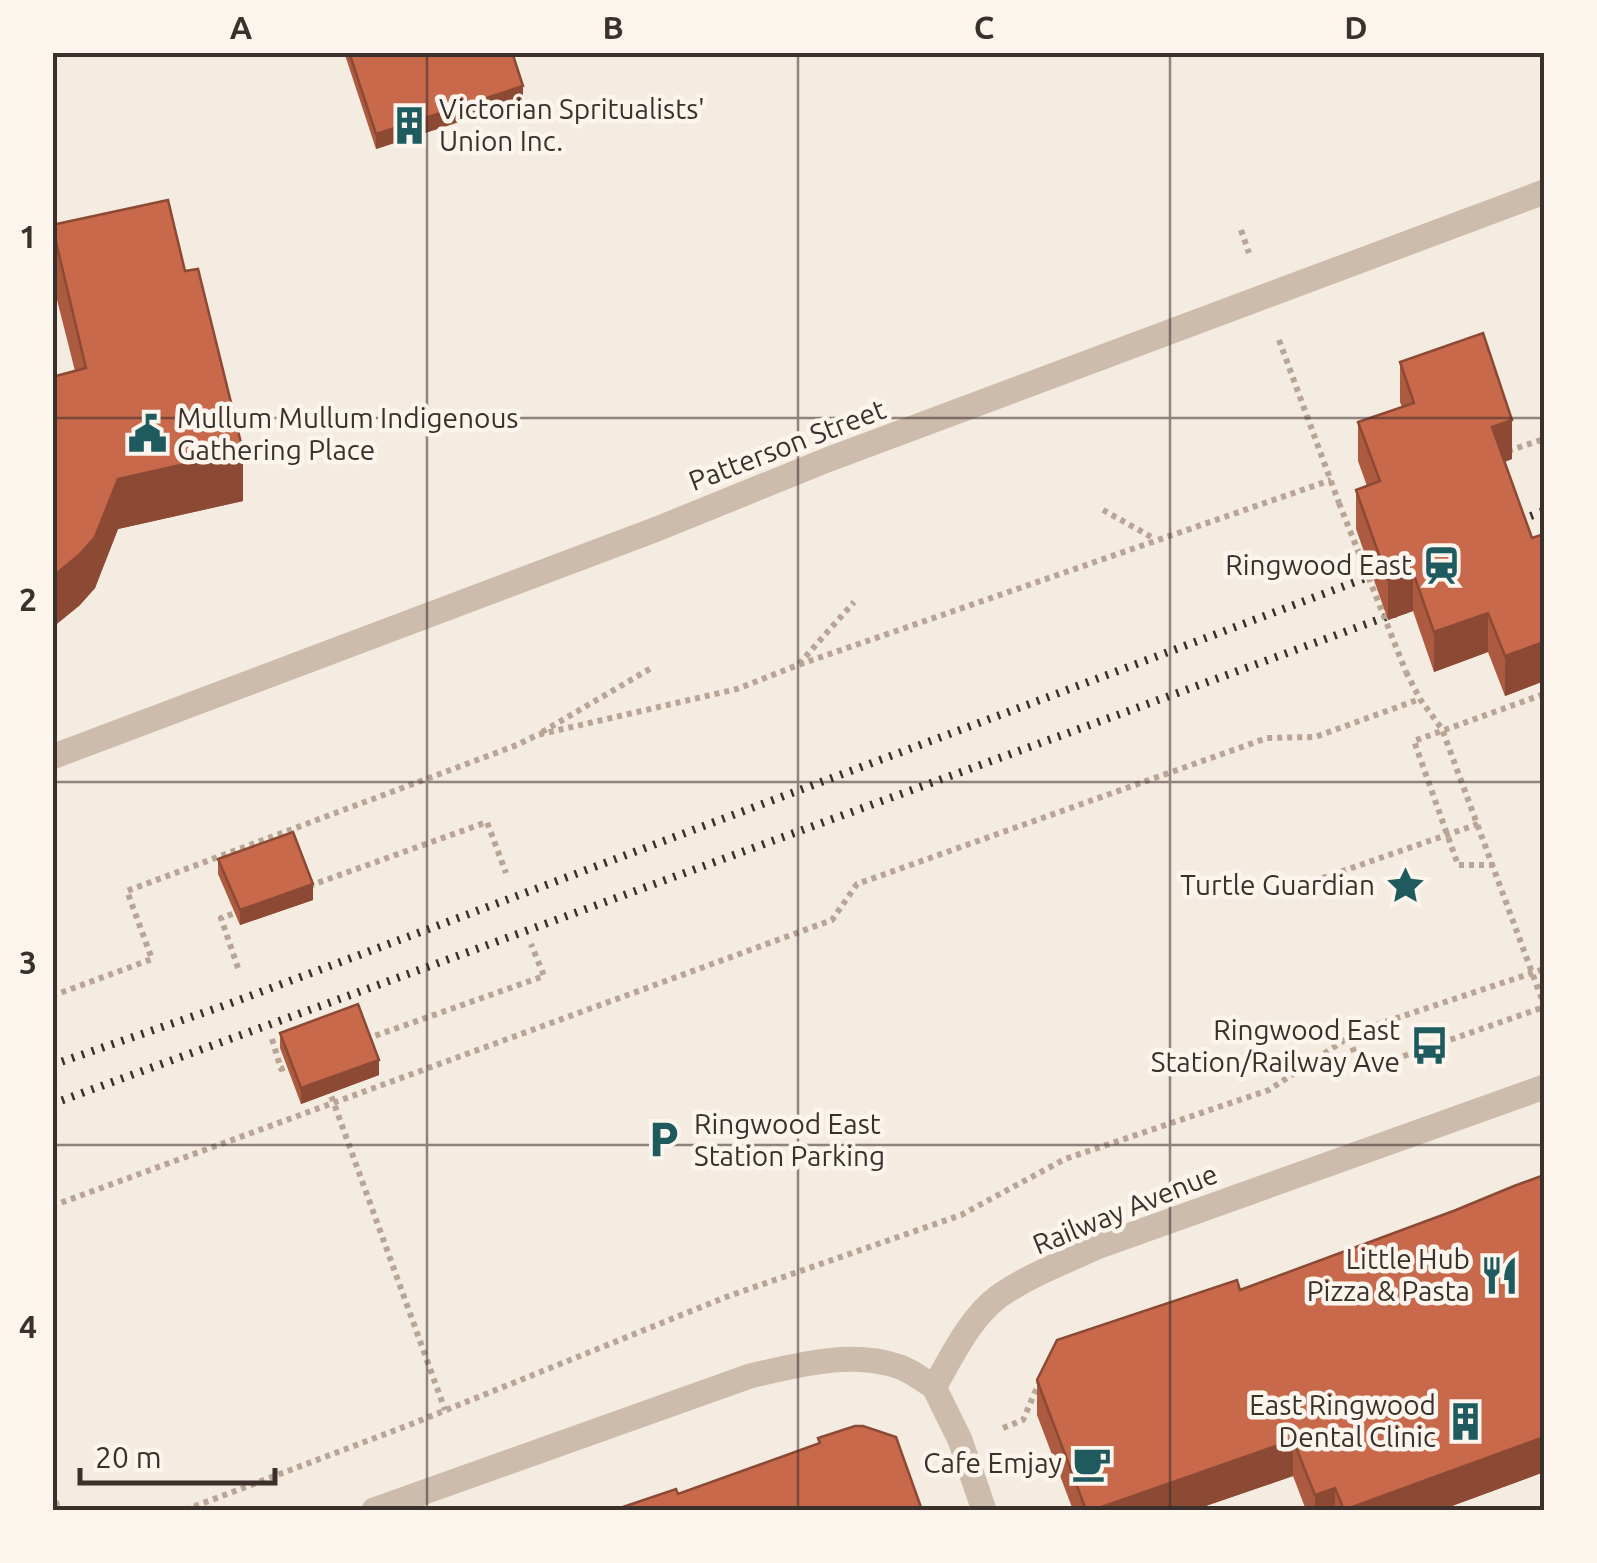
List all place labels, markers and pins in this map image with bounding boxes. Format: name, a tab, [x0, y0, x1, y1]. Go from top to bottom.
place label: Victorian Spritualists' Union Inc.	[439, 93, 705, 156]
building icon: Victorian Spritualists' Union Inc.	[388, 104, 430, 146]
place label: Mullum Mullum Indigenous Gathering Place	[177, 402, 519, 465]
public building icon: Mullum Mullum Indigenous Gathering Place	[126, 413, 168, 455]
station icon: Ringwood East	[1421, 544, 1463, 586]
place label: Ringwood East	[1225, 549, 1412, 580]
place icon: Turtle Guardian	[1384, 864, 1426, 906]
place label: Turtle Guardian	[1180, 869, 1375, 900]
place label: Ringwood East Station/Railway Ave	[1151, 1014, 1400, 1077]
bus stop icon: Ringwood East Station/Railway Ave	[1409, 1025, 1451, 1067]
place label: Ringwood East Station Parking	[694, 1108, 885, 1171]
parking icon: Ringwood East Station Parking	[643, 1119, 685, 1161]
place label: Little Hub Pizza & Pasta	[1307, 1243, 1470, 1306]
restaurant icon: Little Hub Pizza & Pasta	[1479, 1254, 1521, 1296]
place label: East Ringwood Dental Clinic	[1249, 1389, 1436, 1452]
building icon: East Ringwood Dental Clinic	[1445, 1400, 1487, 1442]
cafe icon: Cafe Emjay	[1071, 1442, 1113, 1484]
place label: Cafe Emjay	[923, 1447, 1062, 1478]

